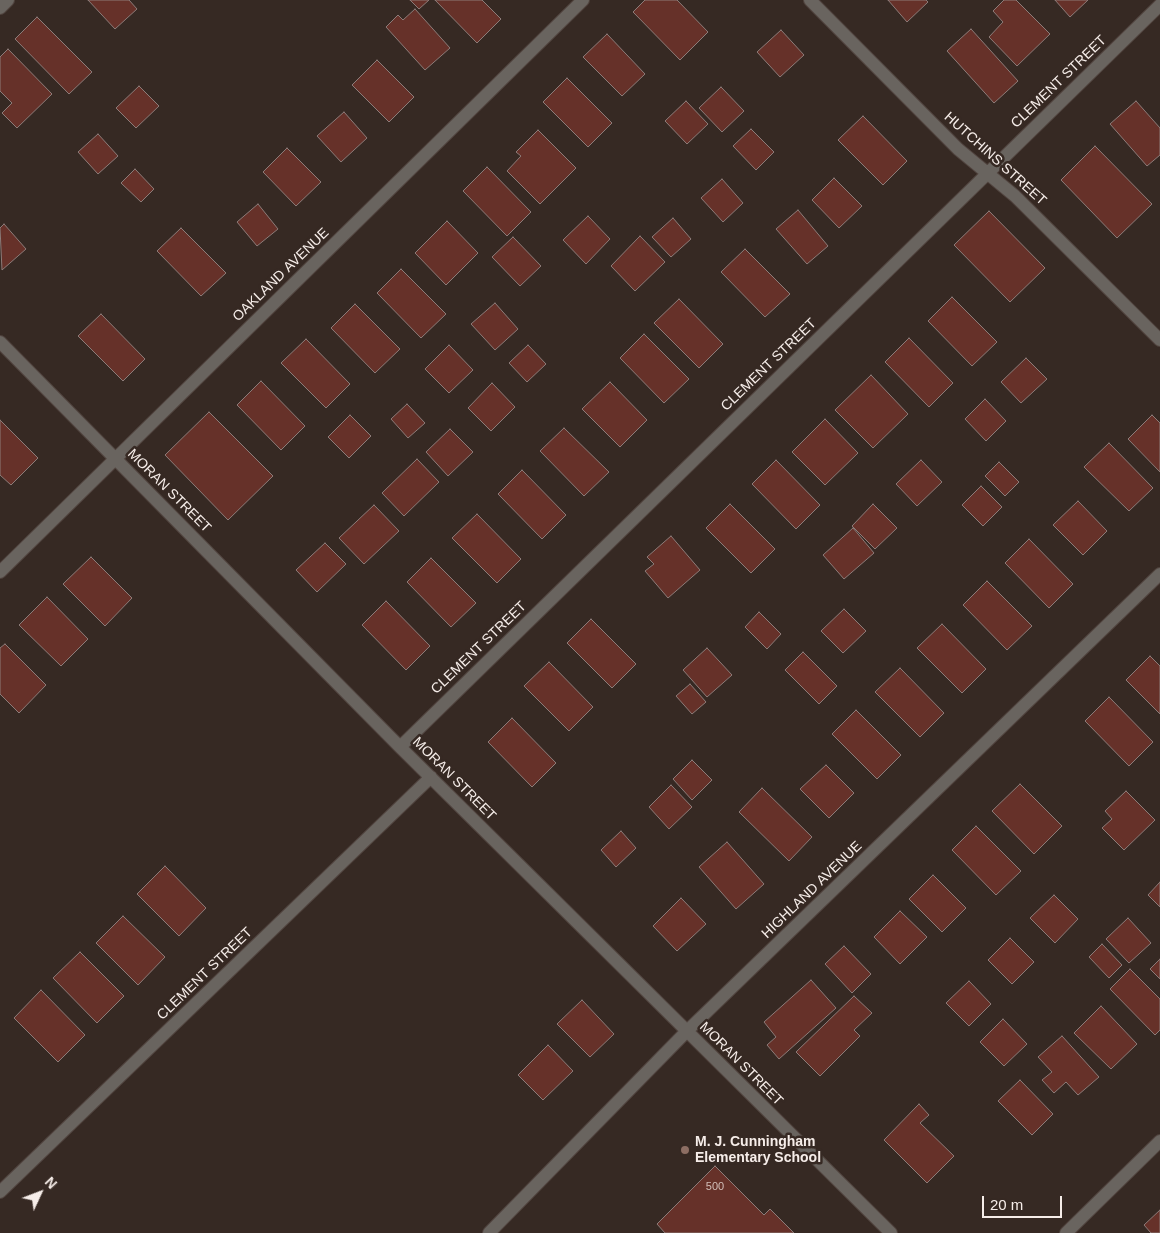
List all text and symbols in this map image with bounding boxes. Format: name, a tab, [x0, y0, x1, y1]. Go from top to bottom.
street label: CLEMENT STREET	[1008, 32, 1110, 132]
street label: HUTCHINS STREET	[941, 109, 1049, 209]
street label: OAKLAND AVENUE	[229, 225, 333, 325]
street label: CLEMENT STREET	[718, 315, 820, 415]
street label: MORAN STREET	[124, 446, 214, 536]
street label: CLEMENT STREET	[428, 598, 530, 698]
street label: MORAN STREET	[409, 734, 499, 824]
street label: HIGHLAND AVENUE	[758, 838, 866, 942]
street label: CLEMENT STREET	[154, 924, 256, 1024]
street label: MORAN STREET	[696, 1019, 786, 1109]
place label: M. J. Cunningham Elementary School	[695, 1134, 821, 1166]
marker: M. J. Cunningham Elementary School	[679, 1144, 691, 1156]
north arrow	[15, 1168, 65, 1218]
text: N	[42, 1174, 60, 1192]
house number: 500	[706, 1180, 724, 1194]
scale bar	[985, 1186, 1065, 1218]
text: 20 m	[990, 1196, 1023, 1213]

